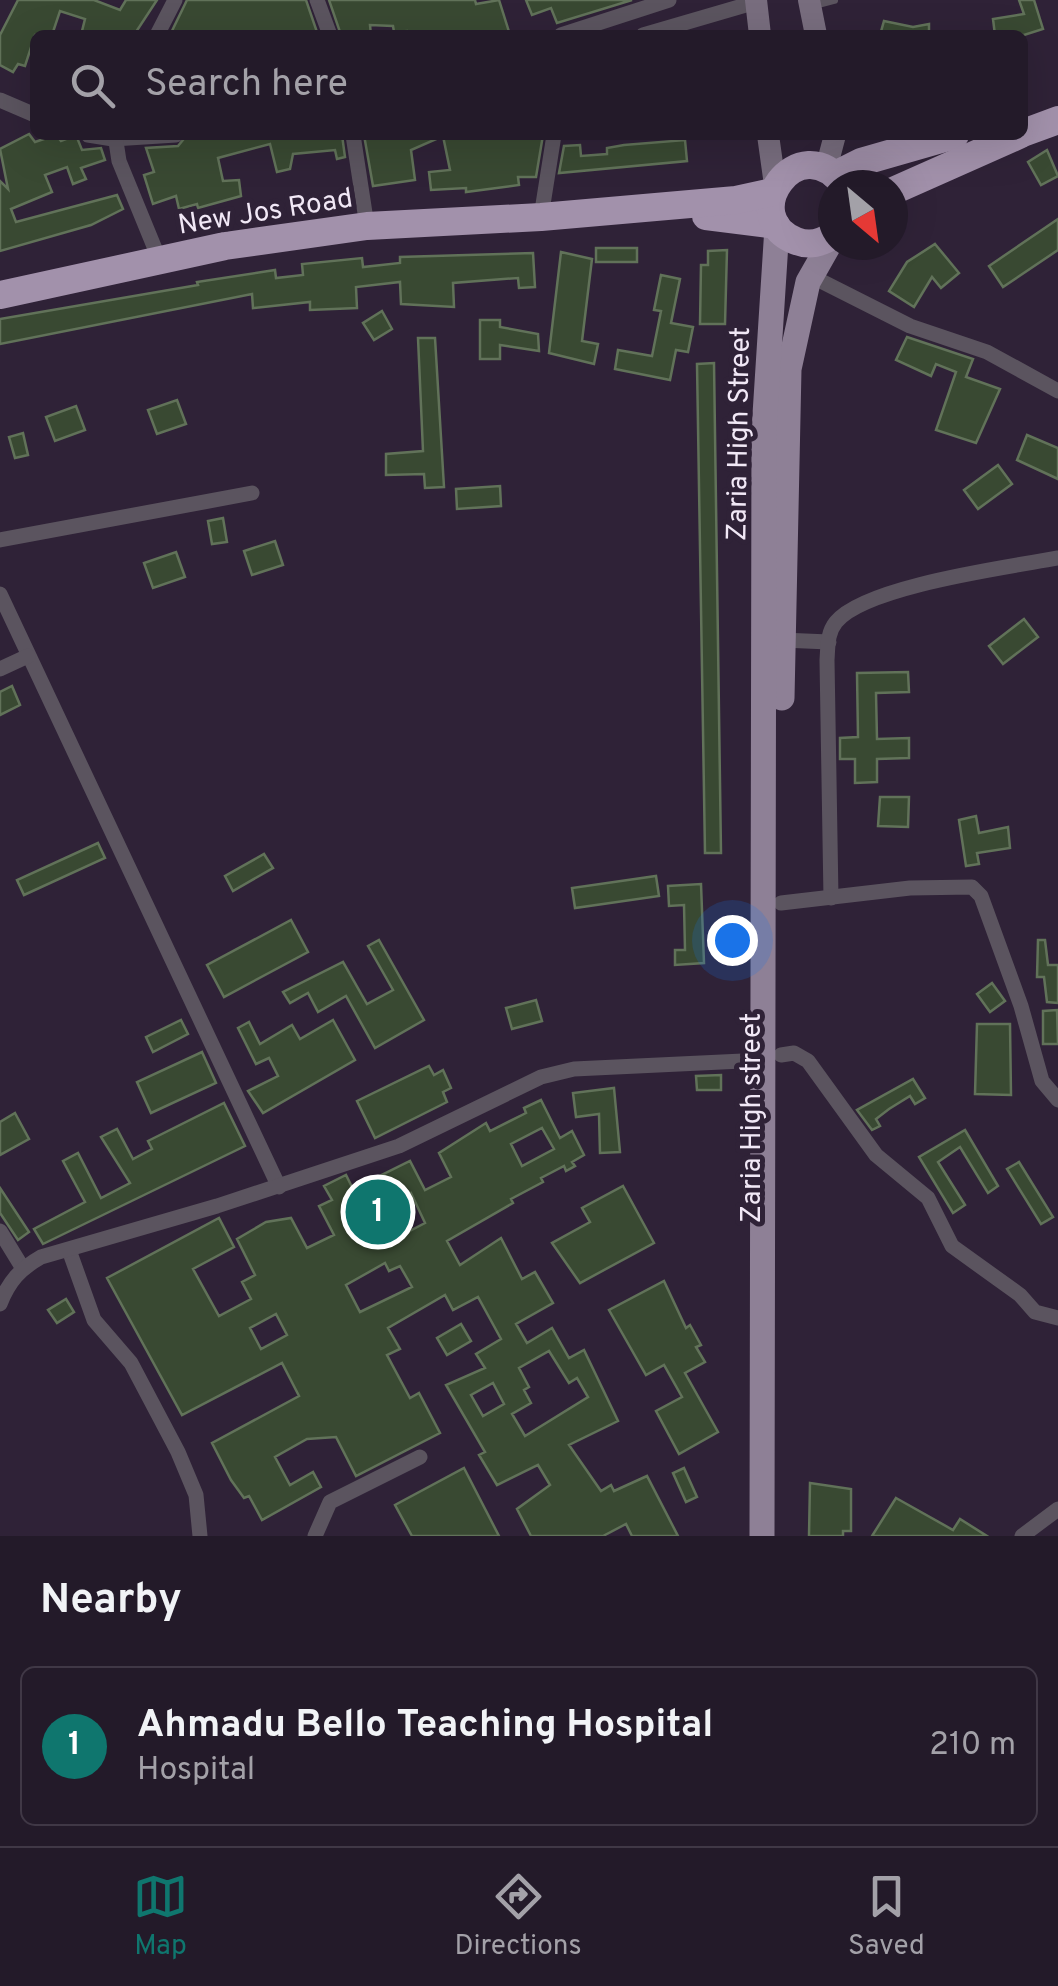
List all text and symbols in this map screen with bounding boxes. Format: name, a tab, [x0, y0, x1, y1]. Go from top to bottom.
search box	[30, 30, 1028, 140]
icon: search	[65, 58, 120, 113]
text: Search here	[145, 61, 348, 110]
north arrow	[818, 170, 908, 260]
street label: New Jos Road	[176, 181, 355, 245]
street label: Zaria High Street	[720, 327, 760, 542]
your location	[707, 915, 758, 966]
street label: Zaria High street	[735, 1013, 771, 1223]
pin: 1	[346, 1174, 410, 1250]
text: Nearby	[40, 1575, 182, 1628]
text: Ahmadu Bello Teaching Hospital	[137, 1702, 713, 1751]
text: 1	[68, 1726, 81, 1766]
text: 210 m	[929, 1726, 1016, 1766]
text: Hospital	[137, 1751, 255, 1791]
tab: Map	[133, 1869, 188, 1965]
tab: Directions	[454, 1869, 582, 1965]
tab: Saved	[848, 1869, 925, 1965]

